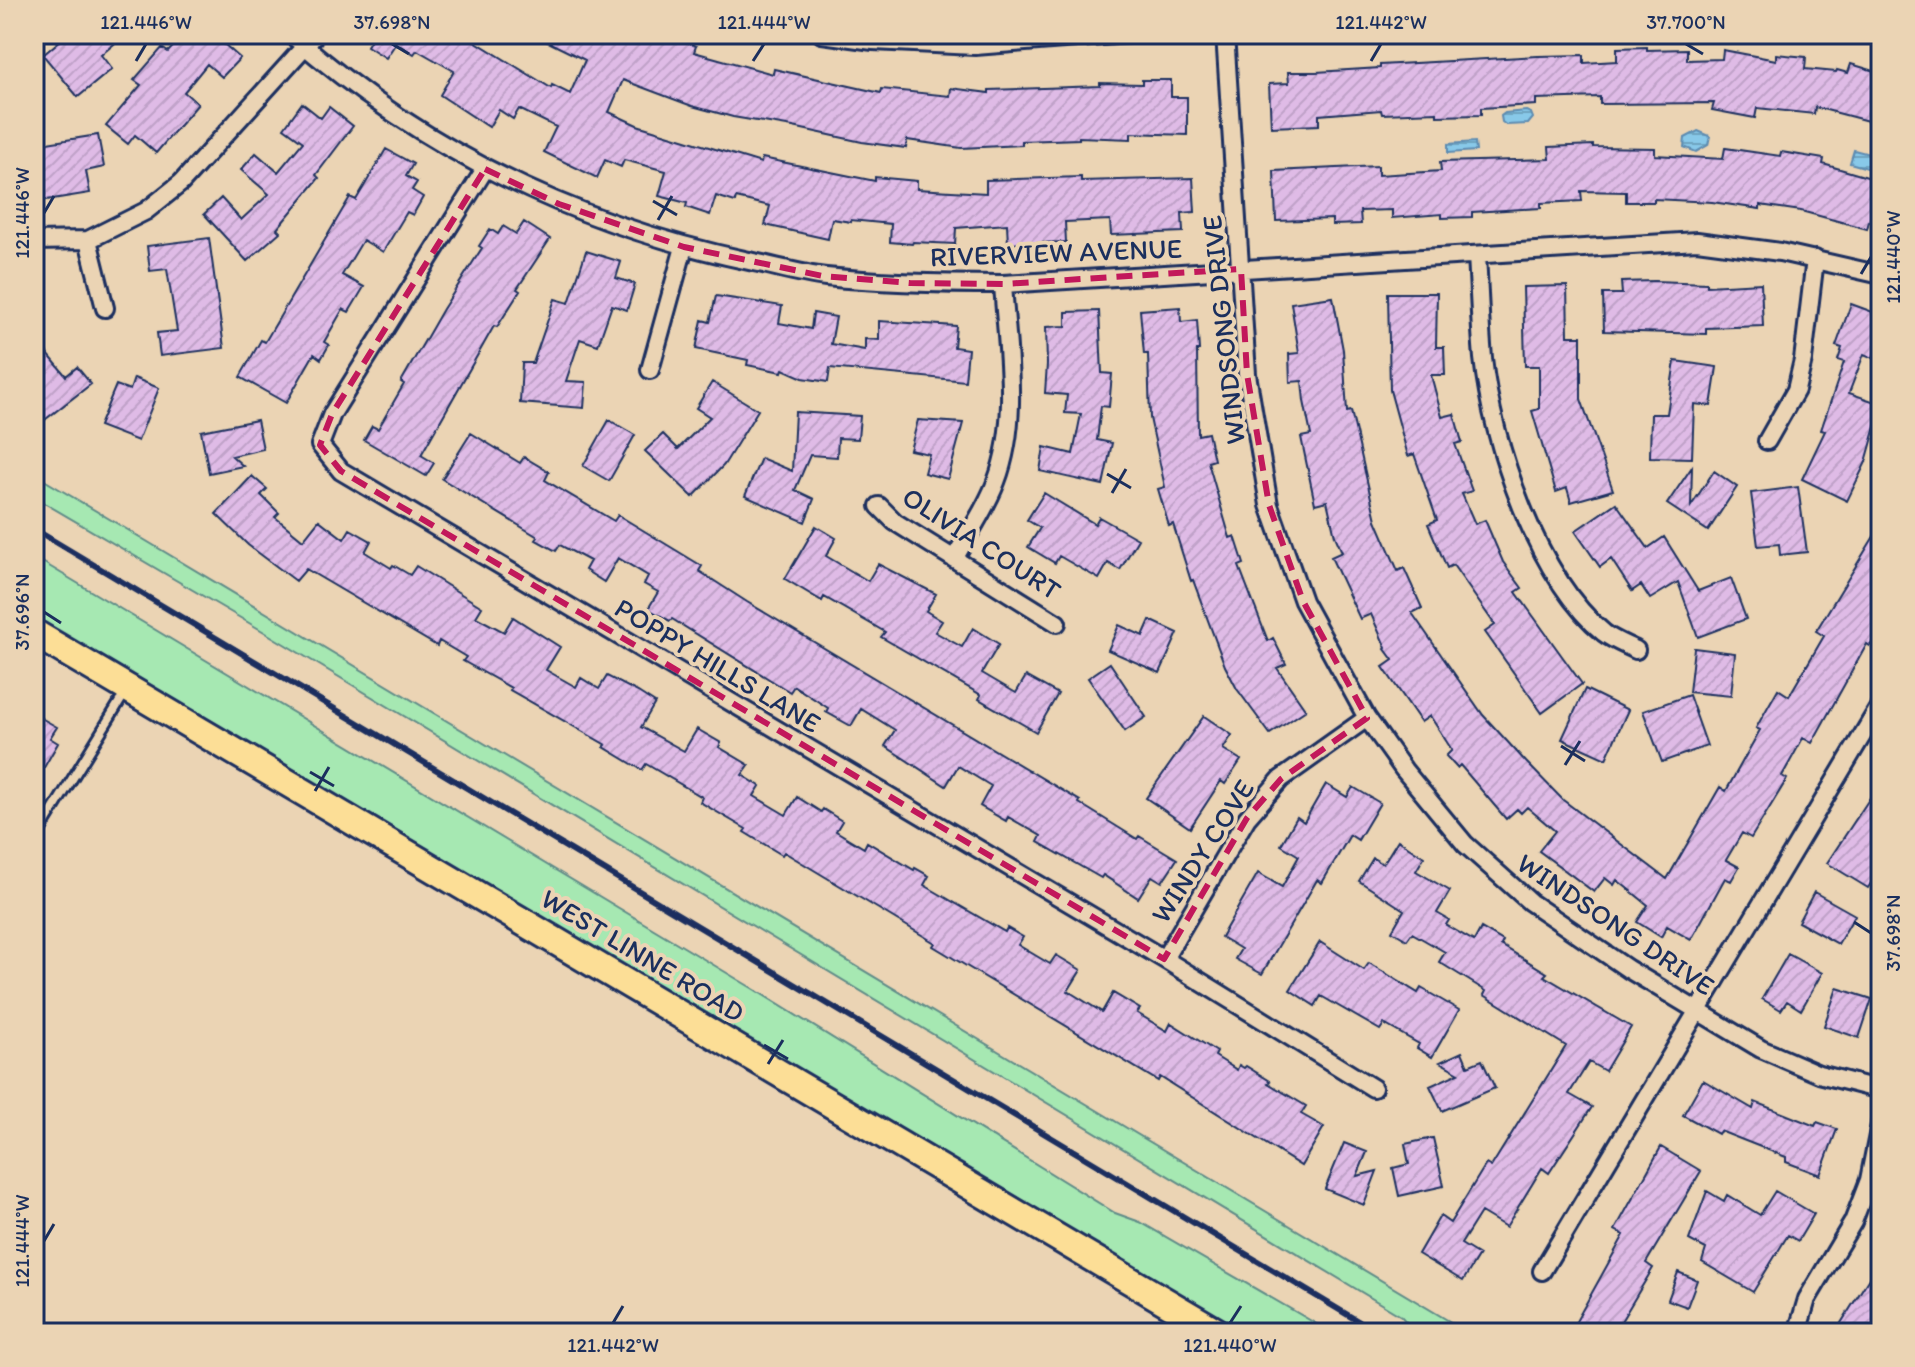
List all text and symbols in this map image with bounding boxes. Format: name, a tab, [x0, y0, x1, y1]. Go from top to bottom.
text: 121.446°W	[100, 10, 192, 34]
text: 37.698°N	[353, 10, 431, 34]
text: 121.444°W	[717, 10, 811, 34]
text: 121.442°W	[1335, 10, 1427, 34]
text: 37.700°N	[1646, 10, 1726, 34]
text: 121.446°W	[10, 167, 34, 259]
text: 121.440°W	[1881, 210, 1905, 304]
street label: WINDSONG DRIVE	[1194, 214, 1252, 446]
street label: RIVERVIEW AVENUE	[929, 231, 1183, 273]
street label: OLIVIA COURT	[896, 479, 1068, 607]
text: 37.696°N	[10, 574, 34, 650]
street label: POPPY HILLS LANE	[609, 590, 827, 740]
street label: WINDY COVE	[1143, 773, 1261, 929]
street label: WINDSONG DRIVE	[1511, 845, 1721, 1003]
street label: WEST LINNE ROAD	[535, 881, 751, 1029]
text: 37.698°N	[1881, 894, 1905, 972]
text: 121.444°W	[10, 1194, 34, 1288]
text: 121.442°W	[567, 1333, 659, 1357]
text: 121.440°W	[1183, 1333, 1277, 1357]

